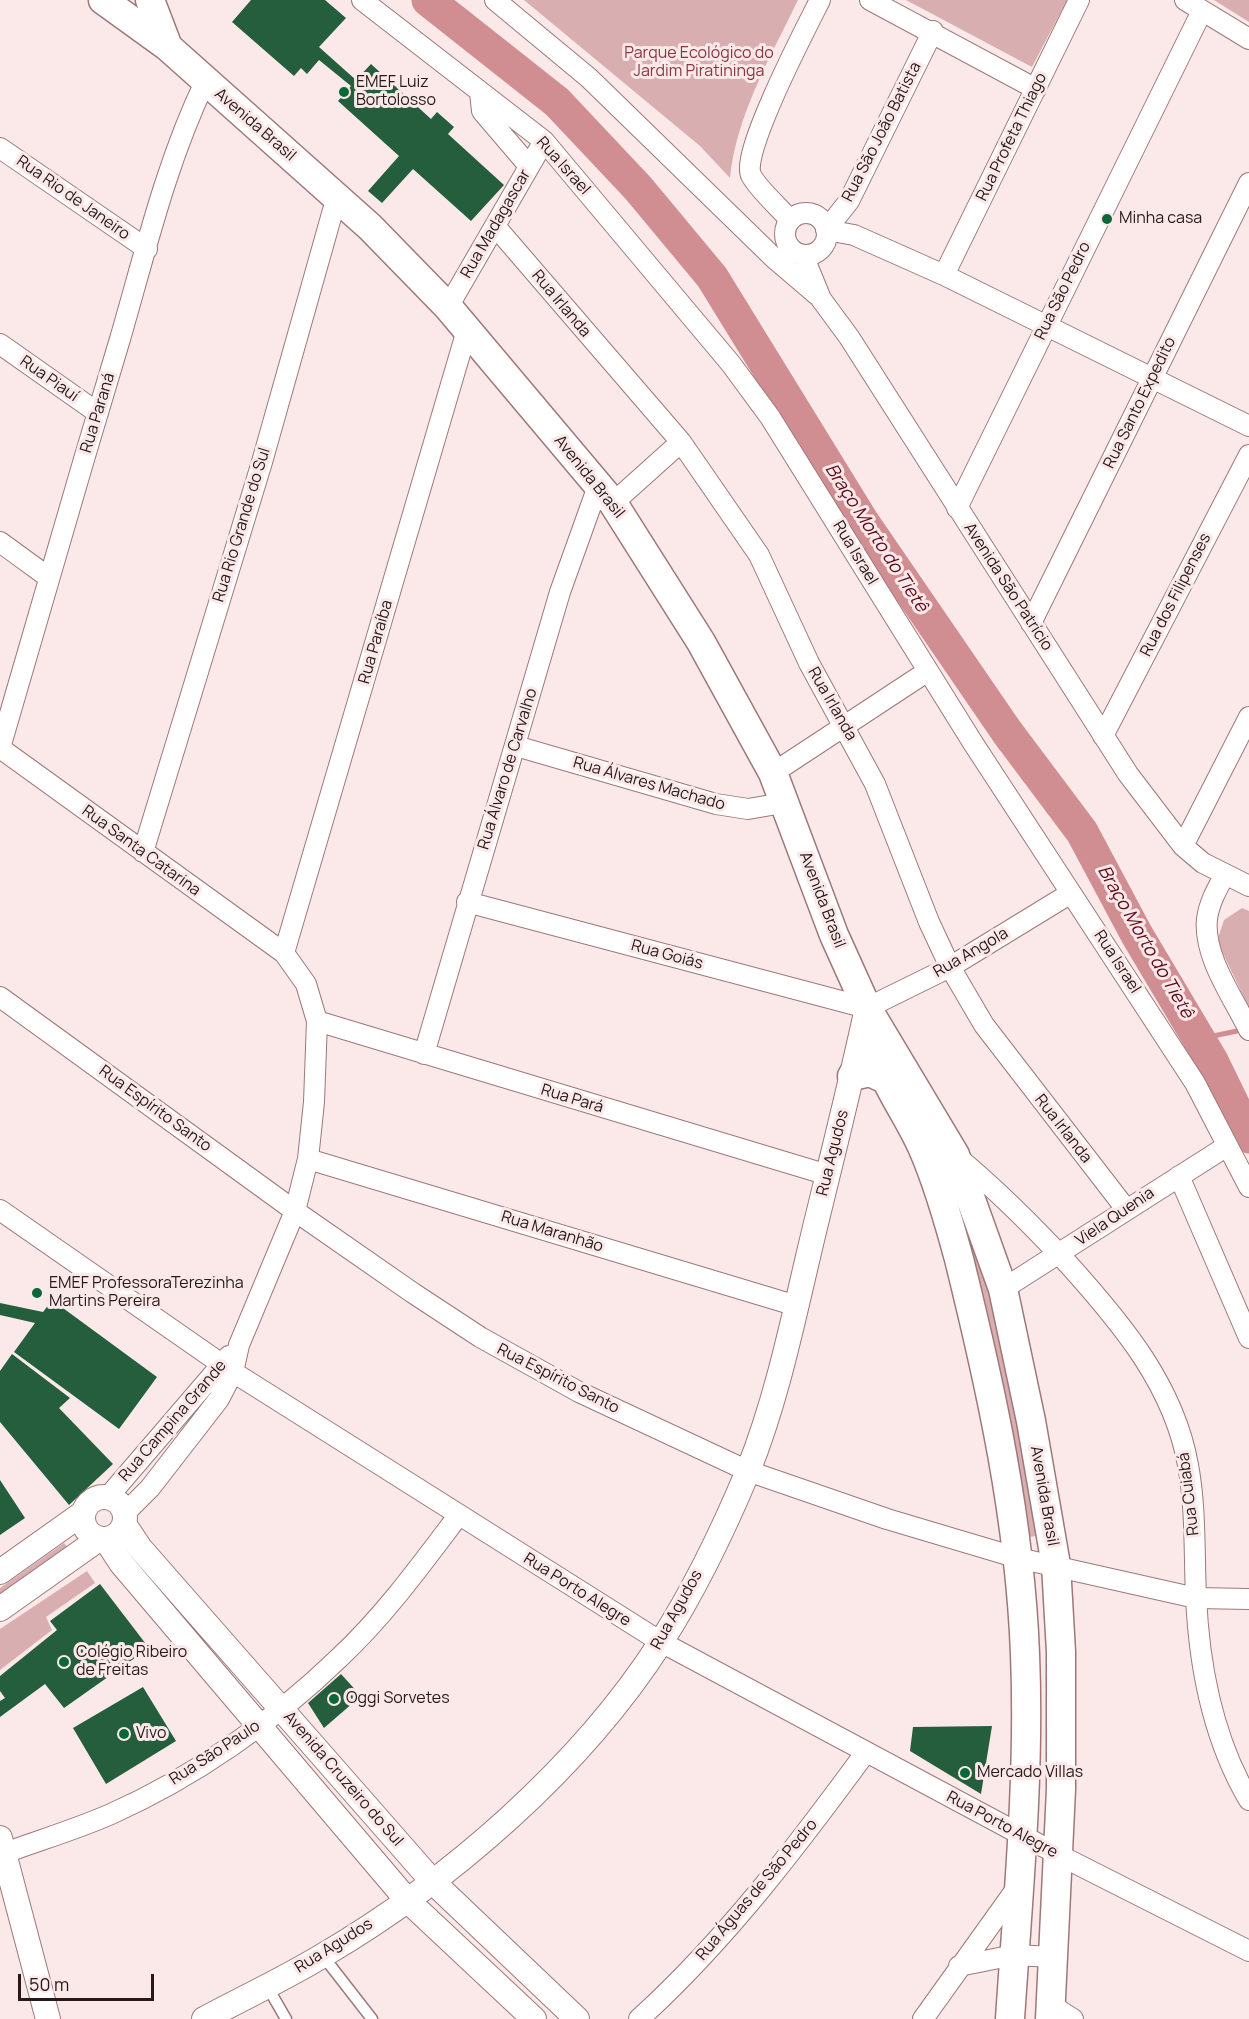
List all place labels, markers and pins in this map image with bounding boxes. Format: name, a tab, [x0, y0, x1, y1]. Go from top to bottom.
place label: EMEF Luiz Bortolosso	[356, 73, 436, 111]
marker: EMEF Luiz Bortolosso	[337, 85, 351, 99]
place label: Minha casa	[1119, 209, 1202, 229]
marker: Minha casa	[1100, 212, 1114, 226]
place label: EMEF ProfessoraTerezinha Martins Pereira	[49, 1274, 244, 1312]
marker: EMEF ProfessoraTerezinha Martins Pereira	[30, 1286, 44, 1300]
place label: Colégio Ribeiro de Freitas	[76, 1643, 187, 1681]
marker: Colégio Ribeiro de Freitas	[57, 1655, 71, 1669]
place label: Oggi Sorvetes	[346, 1689, 450, 1709]
marker: Oggi Sorvetes	[327, 1692, 341, 1706]
place label: Vivo	[136, 1724, 166, 1744]
marker: Vivo	[117, 1727, 131, 1741]
place label: Mercado Villas	[977, 1763, 1083, 1783]
marker: Mercado Villas	[958, 1766, 972, 1780]

